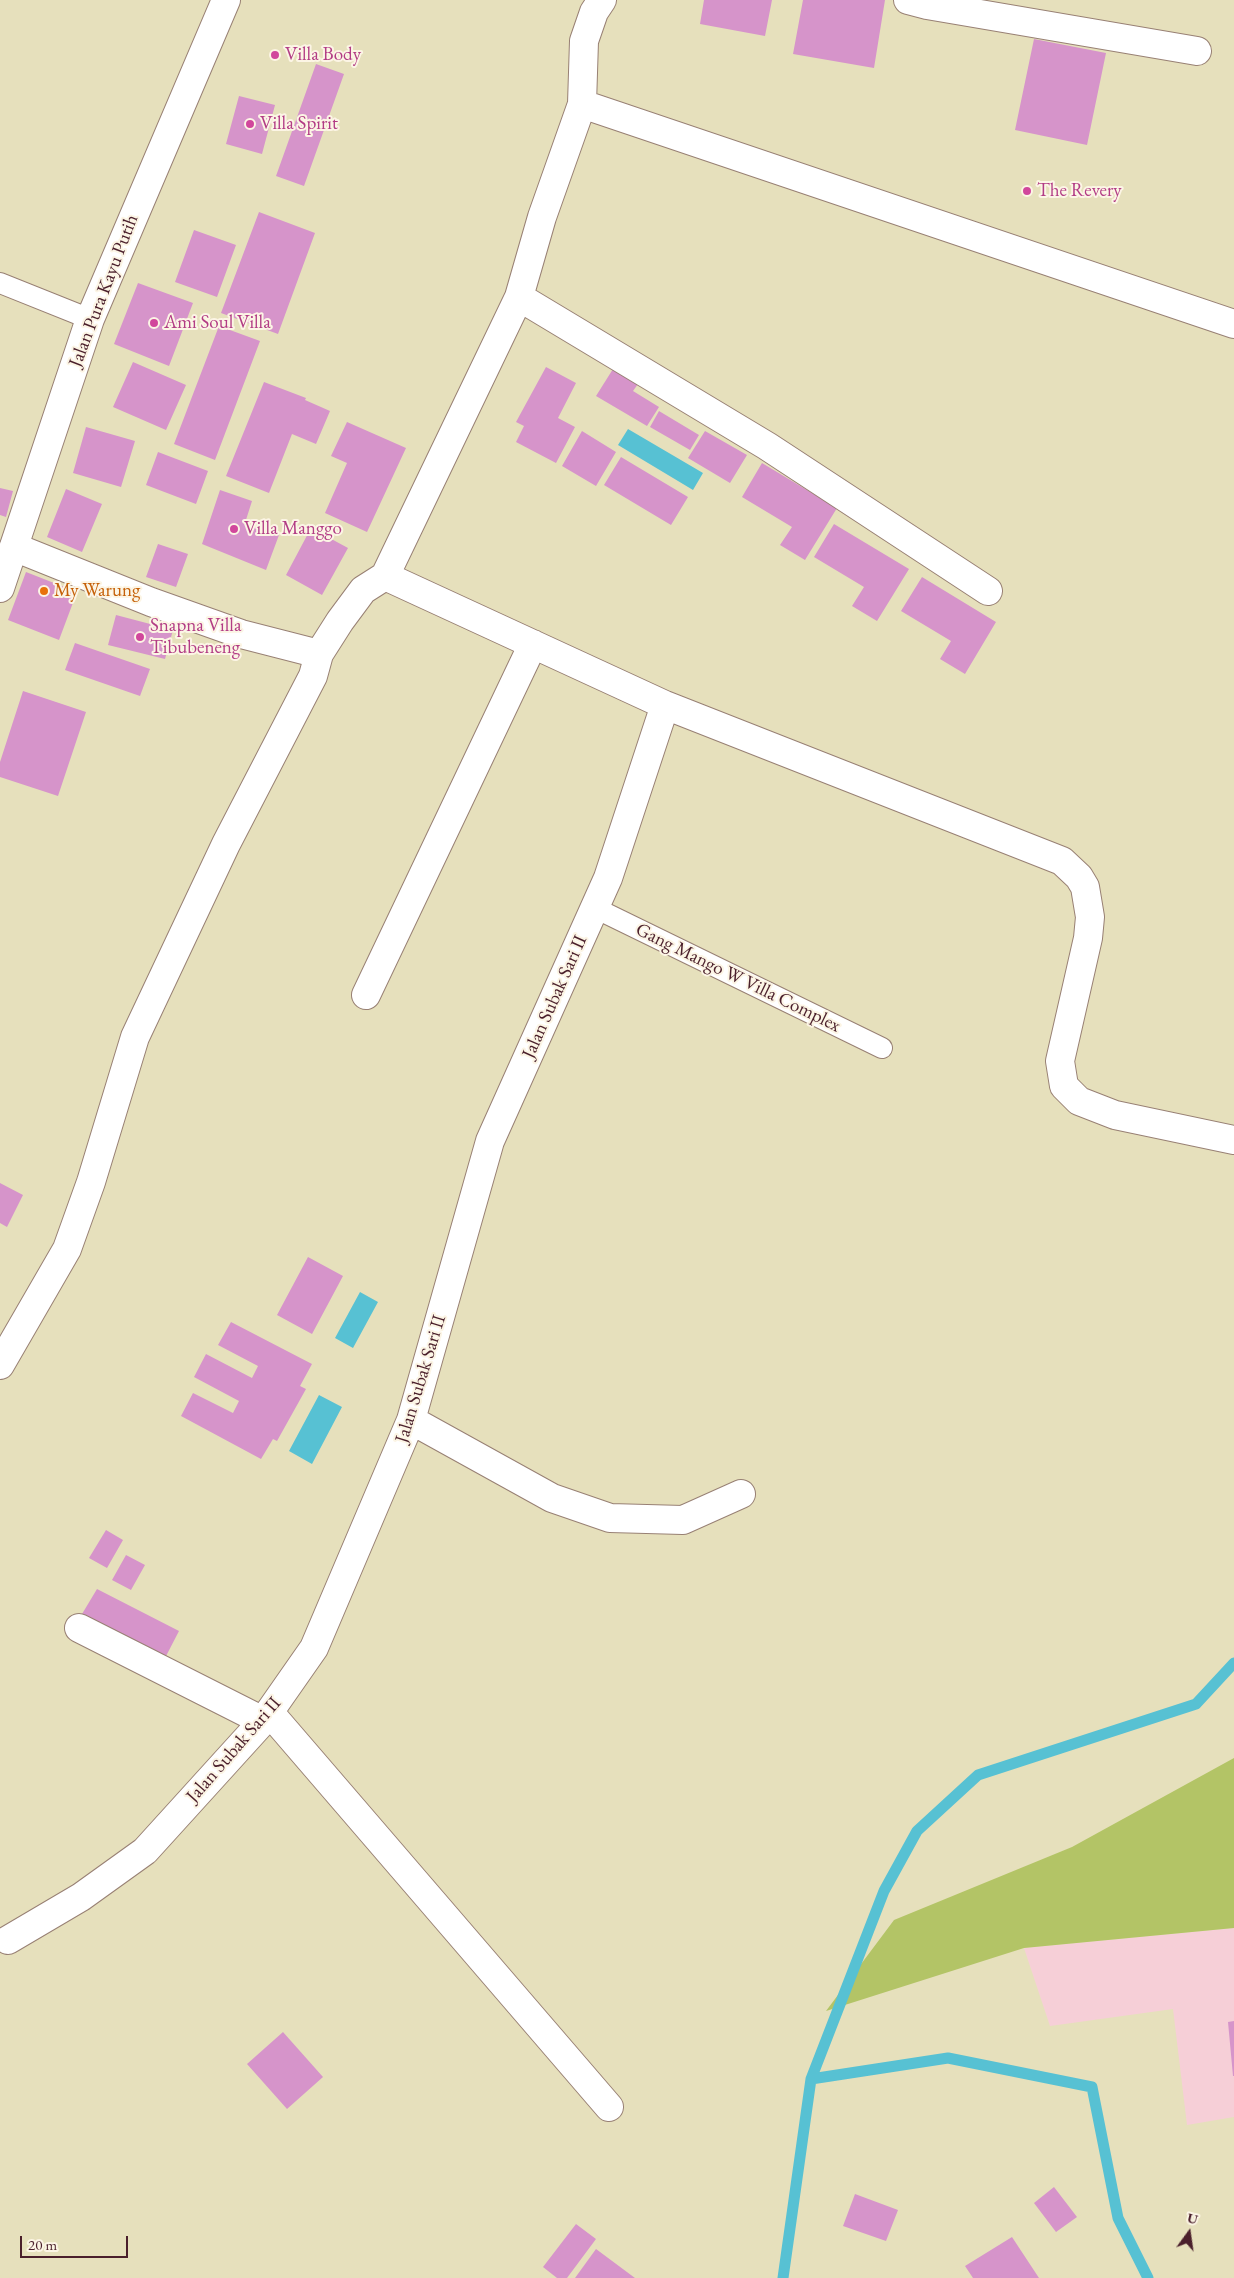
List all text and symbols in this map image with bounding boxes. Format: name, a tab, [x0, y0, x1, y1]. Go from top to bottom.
place label: Villa Body	[285, 44, 361, 66]
marker: Villa Body	[269, 49, 281, 61]
place label: Villa Spirit	[260, 113, 338, 135]
marker: Villa Spirit	[244, 118, 256, 130]
place label: The Revery	[1037, 180, 1122, 202]
marker: The Revery	[1021, 185, 1033, 197]
street label: Jalan Pura Kayu Putih	[64, 211, 144, 371]
place label: Ami Soul Villa	[164, 312, 271, 334]
marker: Ami Soul Villa	[148, 317, 160, 329]
place label: Villa Manggo	[244, 518, 342, 540]
marker: Villa Manggo	[228, 523, 240, 535]
place label: My Warung	[54, 580, 140, 602]
marker: My Warung	[38, 585, 50, 597]
place label: Snapna Villa Tibubeneng	[150, 615, 241, 659]
marker: Snapna Villa Tibubeneng	[134, 631, 146, 643]
street label: Gang Mango W Villa Complex	[632, 918, 844, 1038]
street label: Jalan Subak Sari II	[518, 932, 592, 1062]
street label: Jalan Subak Sari II	[391, 1312, 451, 1446]
street label: Jalan Subak Sari II	[182, 1692, 286, 1808]
north arrow	[1164, 2208, 1214, 2258]
text: U	[1185, 2208, 1200, 2228]
scale bar	[22, 2226, 130, 2258]
text: 20 m	[28, 2235, 57, 2254]

